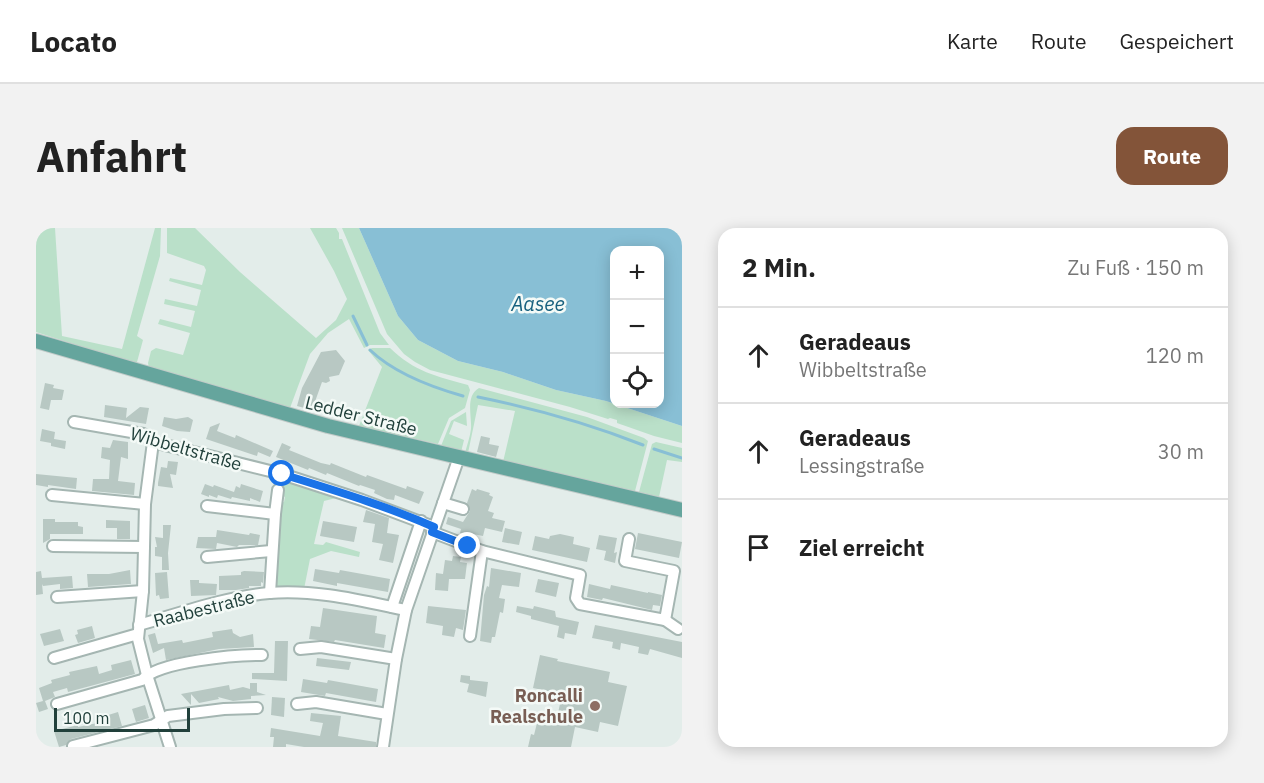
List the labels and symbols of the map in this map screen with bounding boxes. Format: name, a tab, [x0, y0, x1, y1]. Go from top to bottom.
water label: Aasee	[510, 290, 565, 317]
street label: Ledder Straße	[303, 390, 420, 441]
street label: Wibbeltstraße	[128, 422, 245, 475]
route start	[268, 460, 294, 486]
route end	[454, 532, 480, 558]
street label: Raabestraße	[151, 585, 257, 632]
place label: Roncalli Realschule	[490, 684, 583, 728]
marker: Roncalli Realschule	[588, 699, 602, 713]
scale bar	[54, 705, 190, 732]

